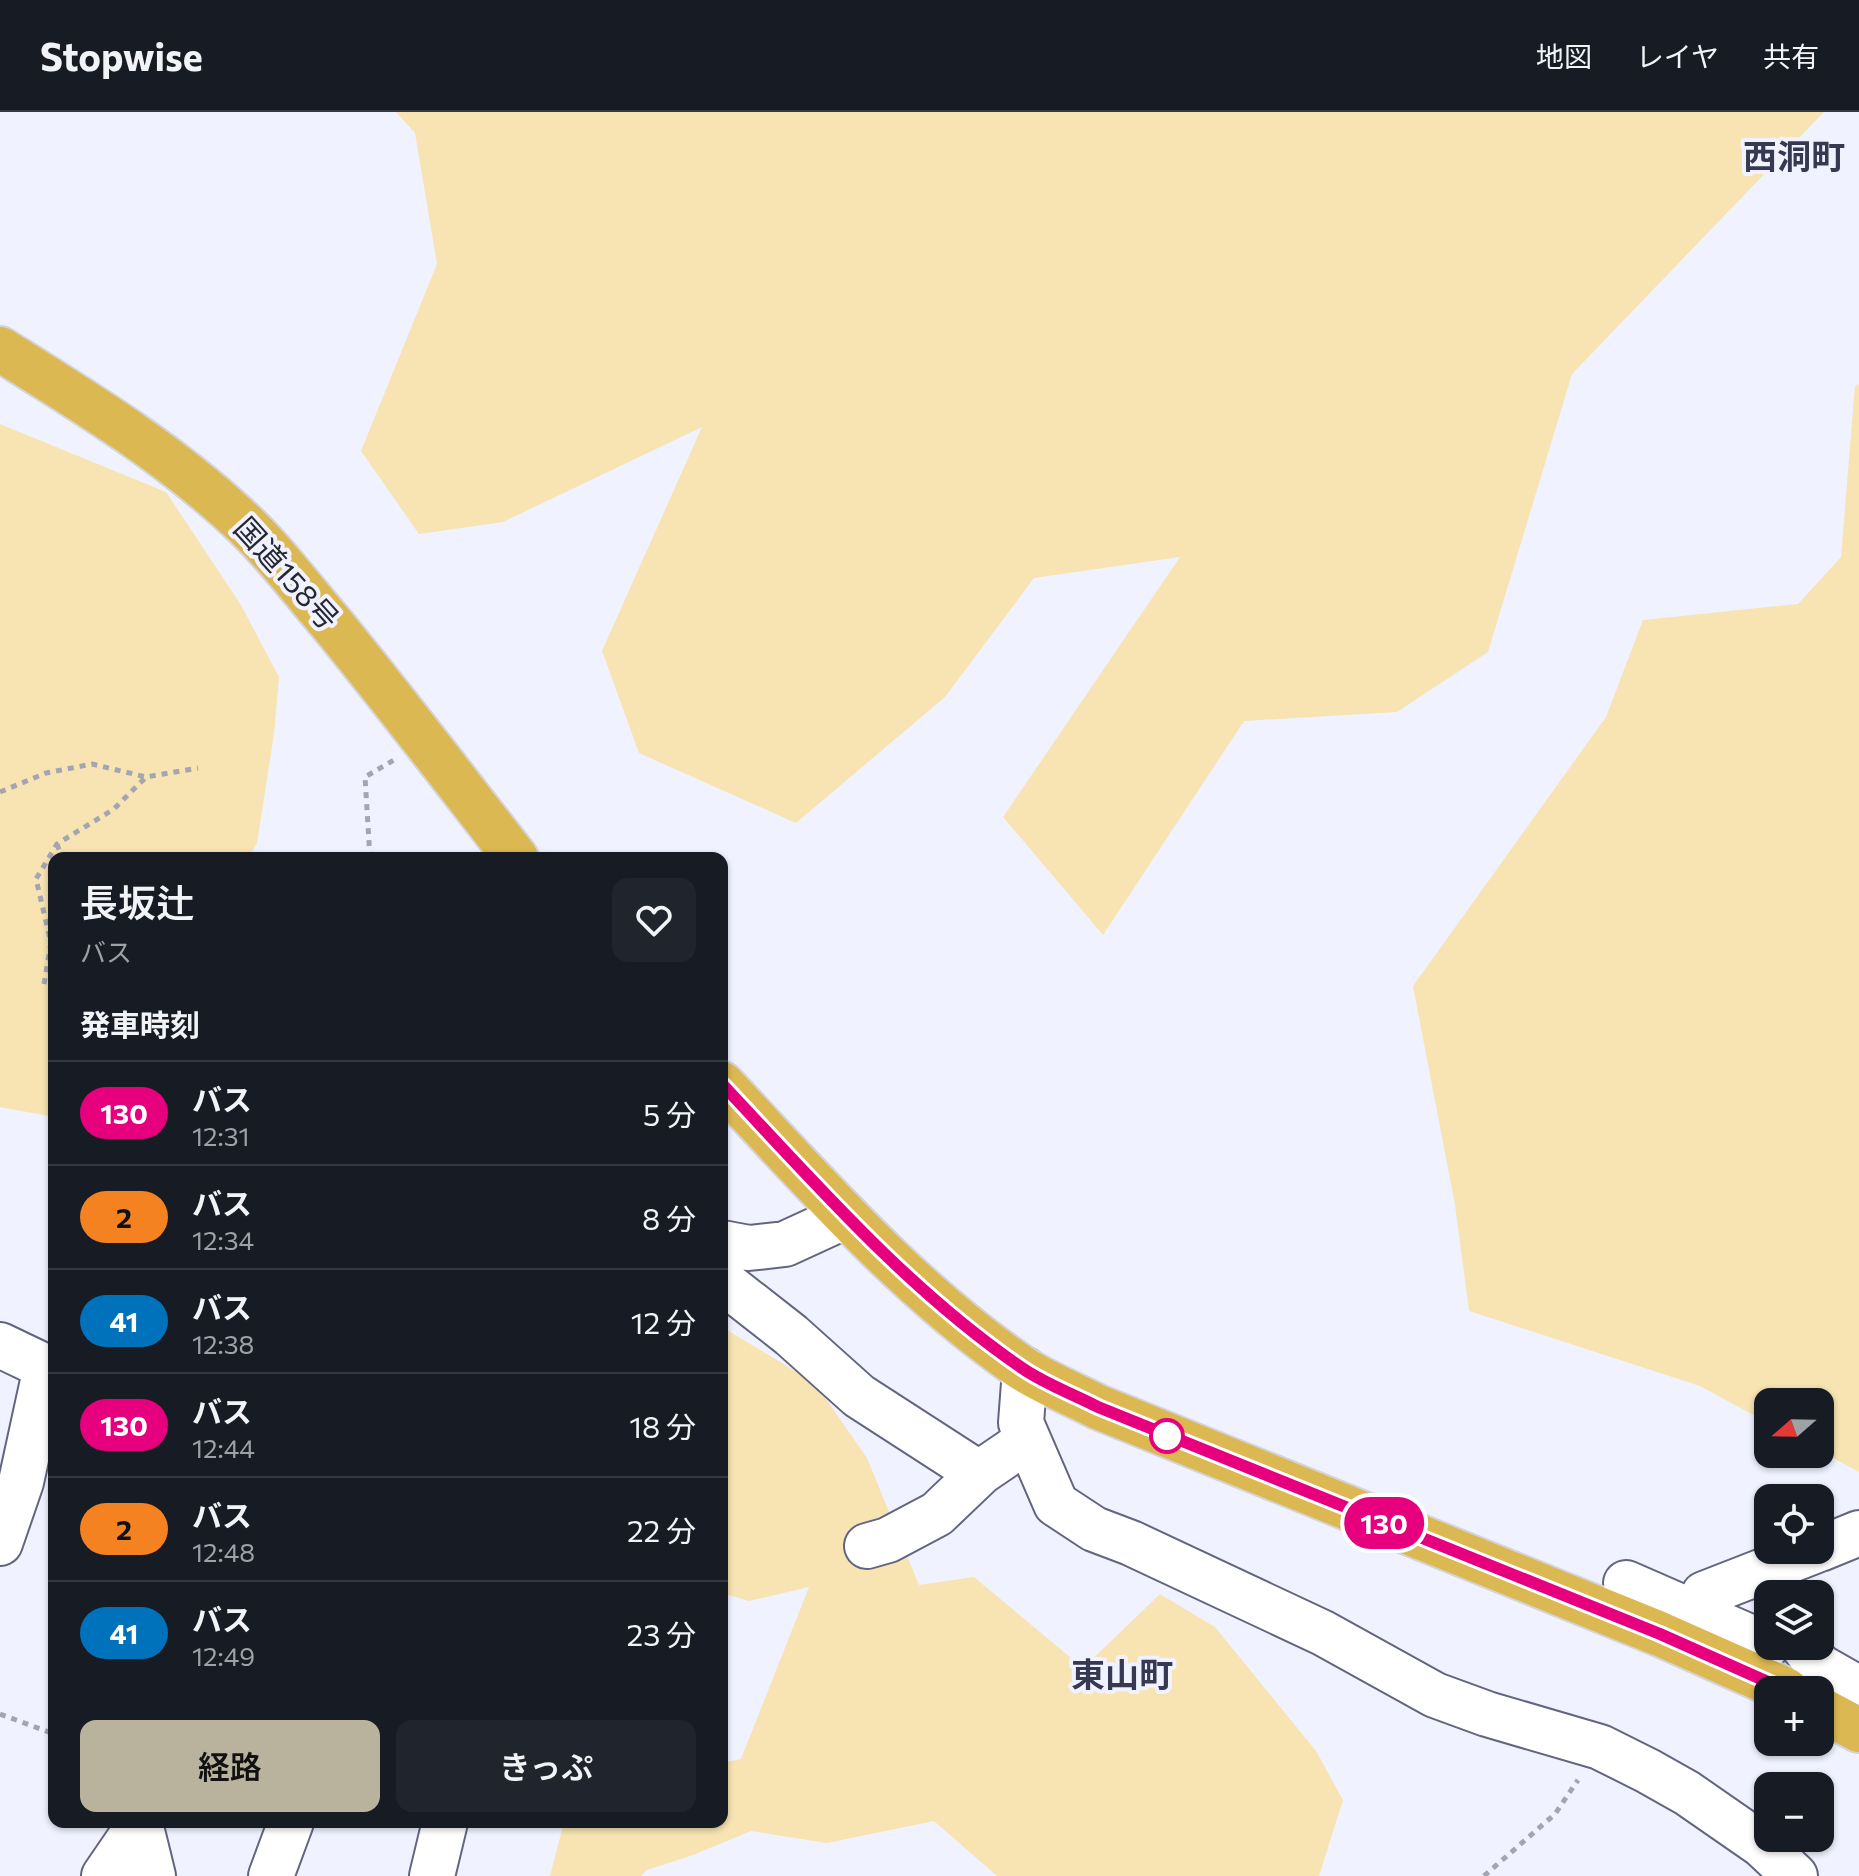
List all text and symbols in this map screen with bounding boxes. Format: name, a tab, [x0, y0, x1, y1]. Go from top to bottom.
text: Stopwise	[40, 32, 203, 79]
text: 地図	[1536, 39, 1592, 73]
text: レイヤ	[1636, 39, 1719, 73]
text: 共有	[1763, 39, 1819, 73]
district label: 西洞町	[1743, 134, 1845, 176]
street label: 国道158号	[228, 509, 348, 636]
text: 長坂辻	[80, 878, 194, 925]
button: heart	[612, 878, 696, 962]
text: バス	[80, 936, 132, 967]
text: 発車時刻	[80, 1005, 200, 1042]
text: バス	[192, 1080, 252, 1117]
text: 5 分	[643, 1095, 696, 1132]
text: 130	[100, 1096, 148, 1130]
text: 12:31	[192, 1120, 250, 1151]
text: バス	[192, 1184, 252, 1221]
text: 8 分	[642, 1199, 696, 1236]
text: 2	[116, 1200, 132, 1234]
text: 12:34	[192, 1224, 254, 1255]
text: バス	[192, 1288, 252, 1325]
text: 12 分	[631, 1303, 696, 1340]
text: 41	[109, 1304, 139, 1338]
text: 12:38	[192, 1328, 254, 1359]
north arrow	[1754, 1388, 1834, 1468]
map controls	[1754, 1388, 1834, 1852]
text: バス	[192, 1392, 252, 1429]
text: 18 分	[629, 1407, 696, 1444]
text: 130	[100, 1408, 148, 1442]
unlabelled marker	[1150, 1419, 1184, 1453]
text: 12:44	[192, 1432, 255, 1463]
button: locate	[1754, 1484, 1834, 1564]
text: バス	[192, 1496, 252, 1533]
line badge: 130	[1338, 1497, 1430, 1549]
text: 130	[1360, 1506, 1408, 1540]
text: 22 分	[627, 1511, 696, 1548]
text: 2	[116, 1512, 132, 1546]
text: 12:48	[192, 1536, 255, 1567]
button: layers	[1754, 1580, 1834, 1660]
text: バス	[192, 1600, 252, 1637]
text: 23 分	[627, 1615, 696, 1652]
text: 41	[109, 1616, 139, 1650]
text: 12:49	[192, 1640, 255, 1671]
district label: 東山町	[1071, 1652, 1173, 1694]
button: +	[1754, 1676, 1834, 1756]
button: 経路	[80, 1720, 380, 1812]
button: きっぷ	[396, 1720, 696, 1812]
button: −	[1754, 1772, 1834, 1852]

